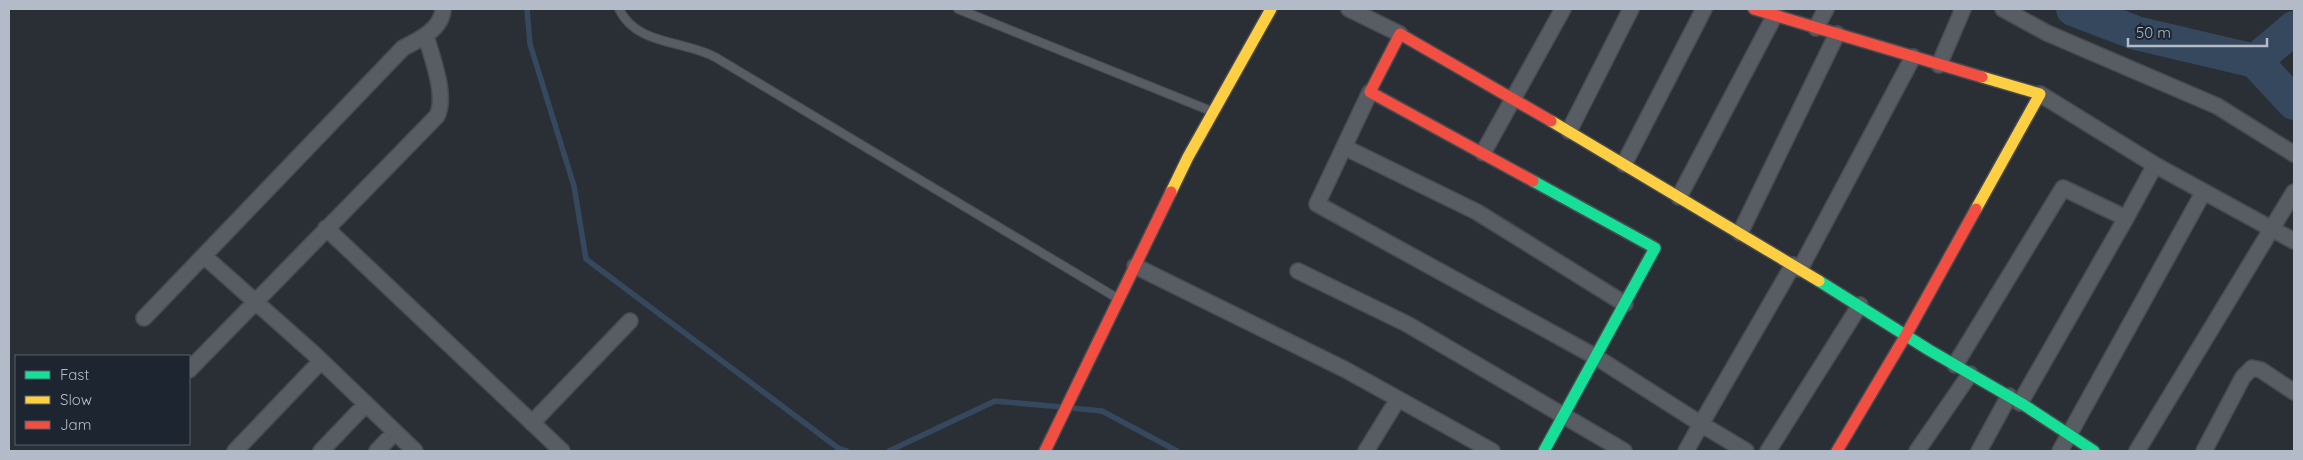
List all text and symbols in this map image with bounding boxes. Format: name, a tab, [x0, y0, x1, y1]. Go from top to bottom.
scale bar	[2128, 15, 2267, 47]
text: 50 m	[2136, 23, 2171, 42]
legend	[15, 355, 190, 445]
text: Fast	[60, 365, 89, 384]
text: Slow	[60, 390, 92, 409]
text: Jam	[60, 415, 91, 434]

